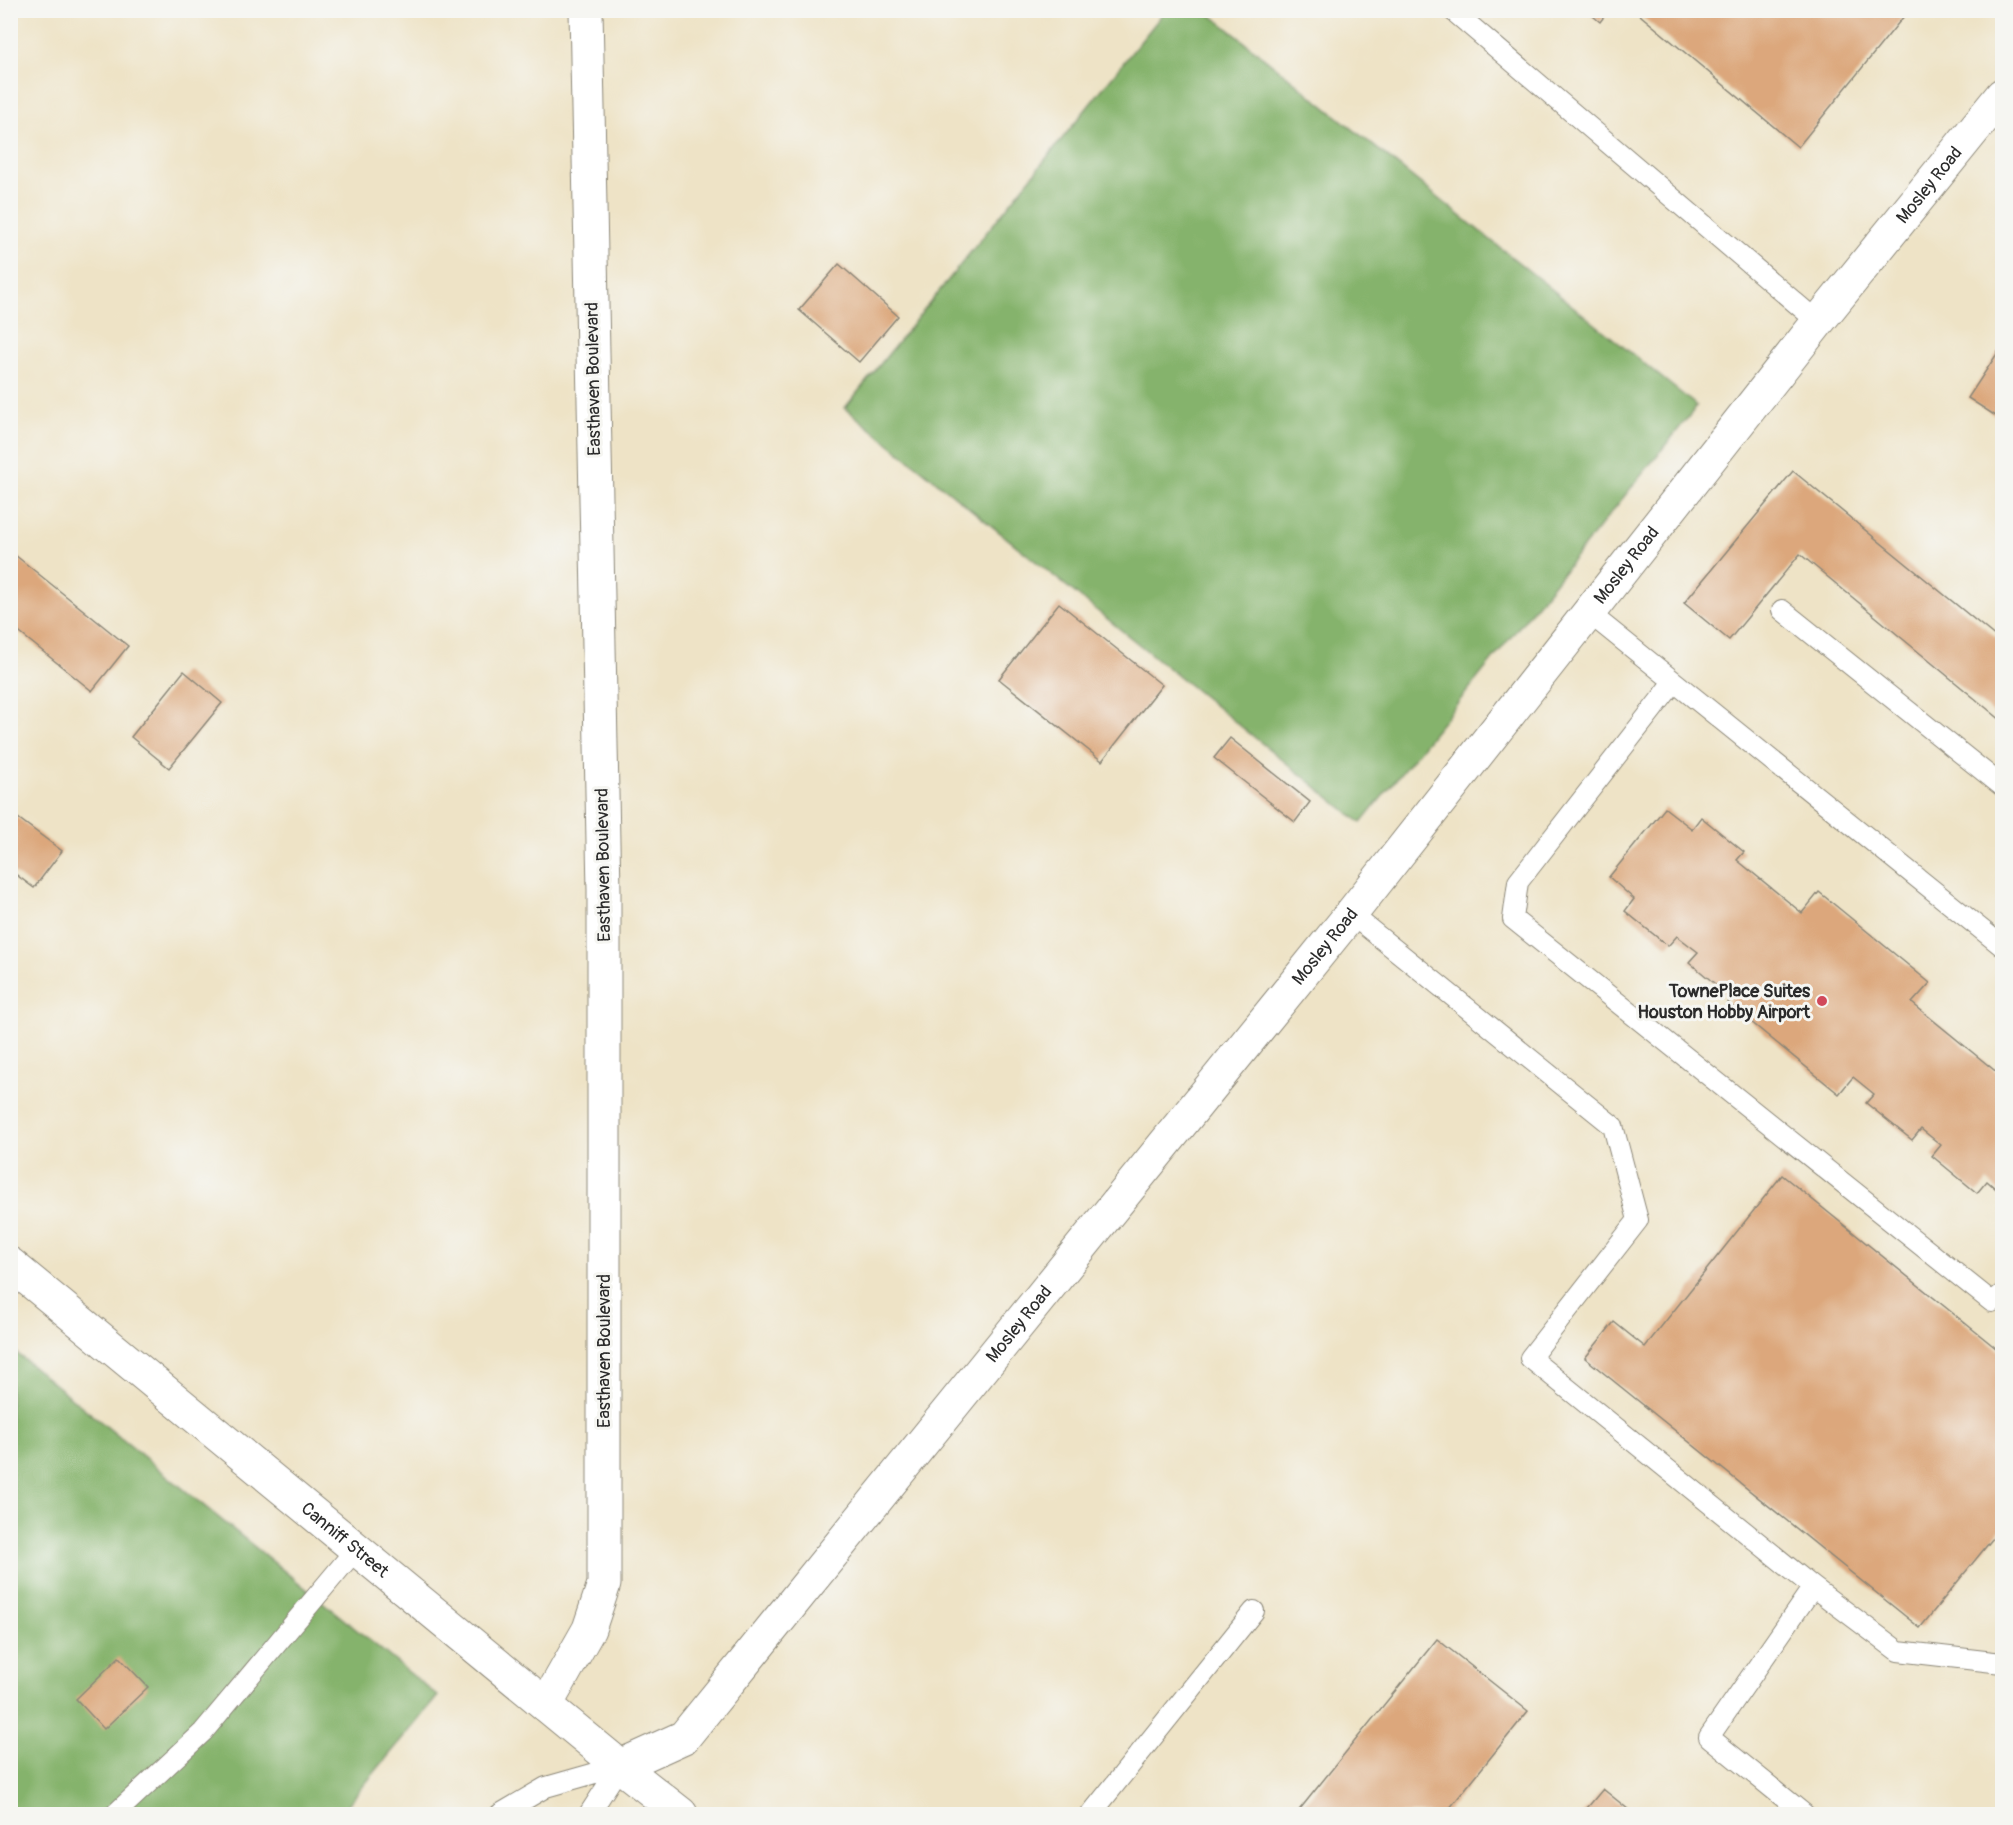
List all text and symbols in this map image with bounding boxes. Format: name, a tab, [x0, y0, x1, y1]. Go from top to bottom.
street label: Mosley Road	[1891, 142, 1968, 229]
street label: Easthaven Boulevard	[581, 302, 606, 456]
street label: Mosley Road	[1589, 522, 1664, 609]
street label: Easthaven Boulevard	[591, 788, 616, 942]
street label: Mosley Road	[1287, 903, 1363, 990]
place label: TownePlace Suites Houston Hobby Airport	[1638, 980, 1811, 1024]
marker: TownePlace Suites Houston Hobby Airport	[1815, 994, 1829, 1008]
street label: Easthaven Boulevard	[593, 1274, 616, 1428]
street label: Mosley Road	[981, 1281, 1057, 1367]
street label: Canniff Street	[296, 1497, 394, 1584]

